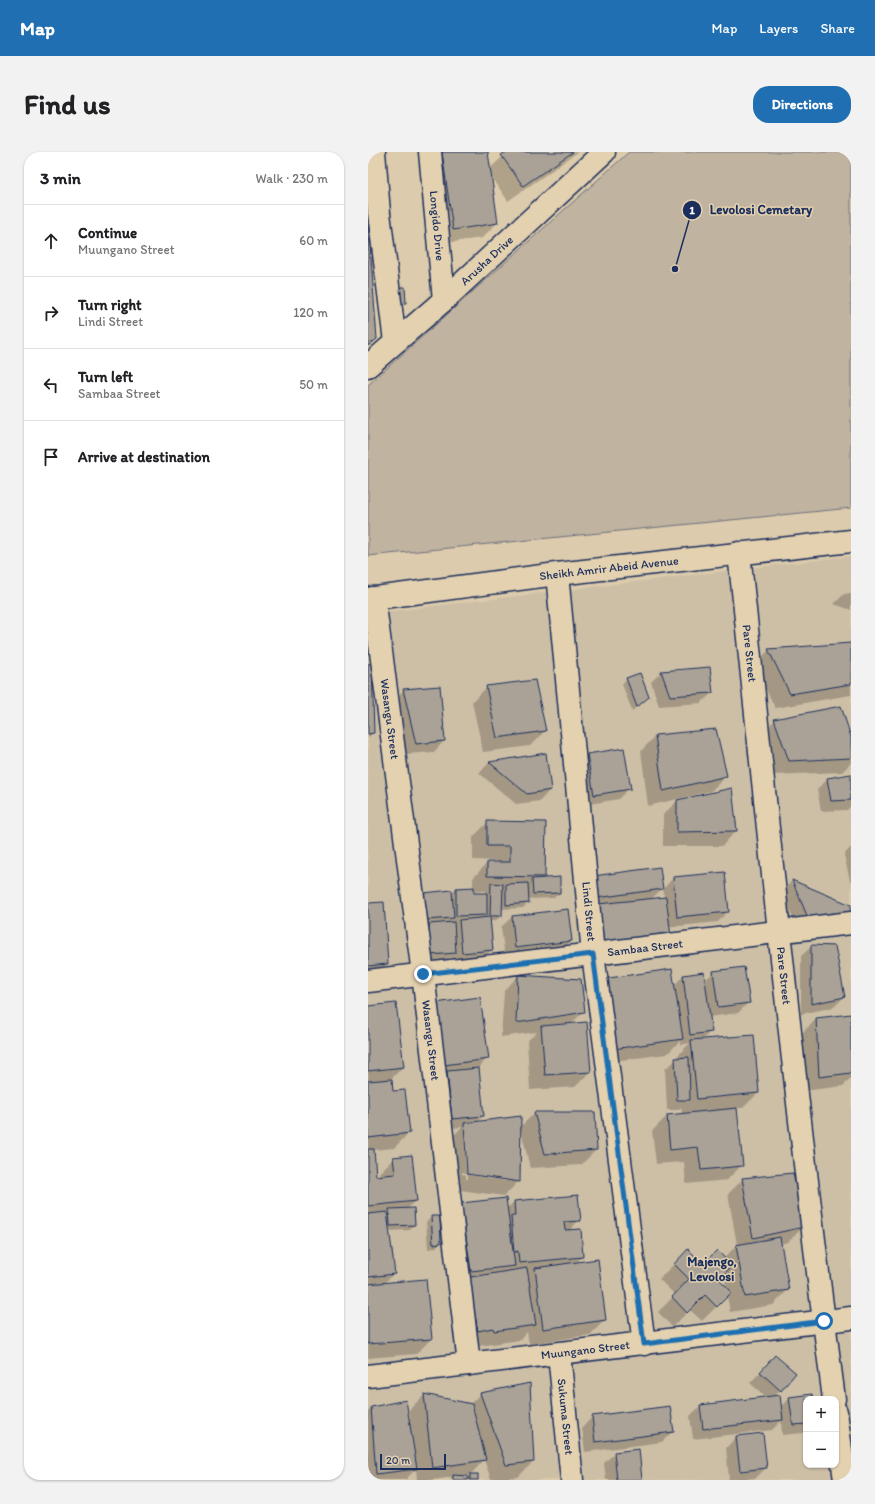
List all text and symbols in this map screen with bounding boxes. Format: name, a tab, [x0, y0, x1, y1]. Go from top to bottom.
text: Map	[20, 17, 55, 40]
text: Map	[712, 20, 737, 37]
text: Layers	[759, 20, 798, 37]
text: Share	[820, 20, 855, 37]
button: Directions	[753, 86, 851, 123]
text: Find us	[24, 87, 111, 121]
text: 3 min	[40, 168, 81, 188]
text: Walk · 230 m	[256, 171, 328, 186]
street label: Longido Drive	[427, 190, 447, 262]
callout: Levolosi Cemetary	[682, 197, 821, 222]
text: Levolosi Cemetary	[710, 202, 813, 218]
text: 1	[689, 203, 695, 217]
text: Continue	[78, 224, 137, 242]
icon: ahead	[40, 230, 62, 252]
street label: Arusha Drive	[458, 232, 516, 288]
text: 60 m	[299, 233, 328, 248]
text: Muungano Street	[78, 242, 175, 257]
text: Turn right	[78, 296, 142, 314]
icon: right	[40, 302, 62, 324]
text: 120 m	[293, 305, 328, 320]
text: Lindi Street	[78, 314, 143, 329]
text: Turn left	[78, 368, 133, 386]
icon: left	[40, 374, 62, 396]
text: 50 m	[299, 377, 328, 392]
text: Sambaa Street	[78, 386, 160, 401]
icon: arrive	[40, 446, 62, 468]
text: Arrive at destination	[78, 448, 210, 466]
street label: Sheikh Amrir Abeid Avenue	[539, 553, 680, 583]
street label: Pare Street	[740, 624, 760, 683]
street label: Wasangu Street	[378, 678, 402, 761]
street label: Lindi Street	[579, 881, 599, 943]
street label: Sambaa Street	[606, 936, 684, 959]
street label: Pare Street	[774, 946, 794, 1006]
route end	[414, 965, 432, 983]
street label: Wasangu Street	[419, 999, 443, 1082]
district label: Majengo, Levolosi	[687, 1254, 737, 1284]
route start	[815, 1312, 833, 1330]
street label: Muungano Street	[540, 1338, 631, 1362]
street label: Sukuma Street	[555, 1378, 576, 1456]
map controls	[803, 1396, 839, 1468]
button: +	[803, 1396, 839, 1432]
button: −	[803, 1432, 839, 1468]
scale bar	[380, 1452, 446, 1471]
text: 20 m	[386, 1454, 410, 1467]

